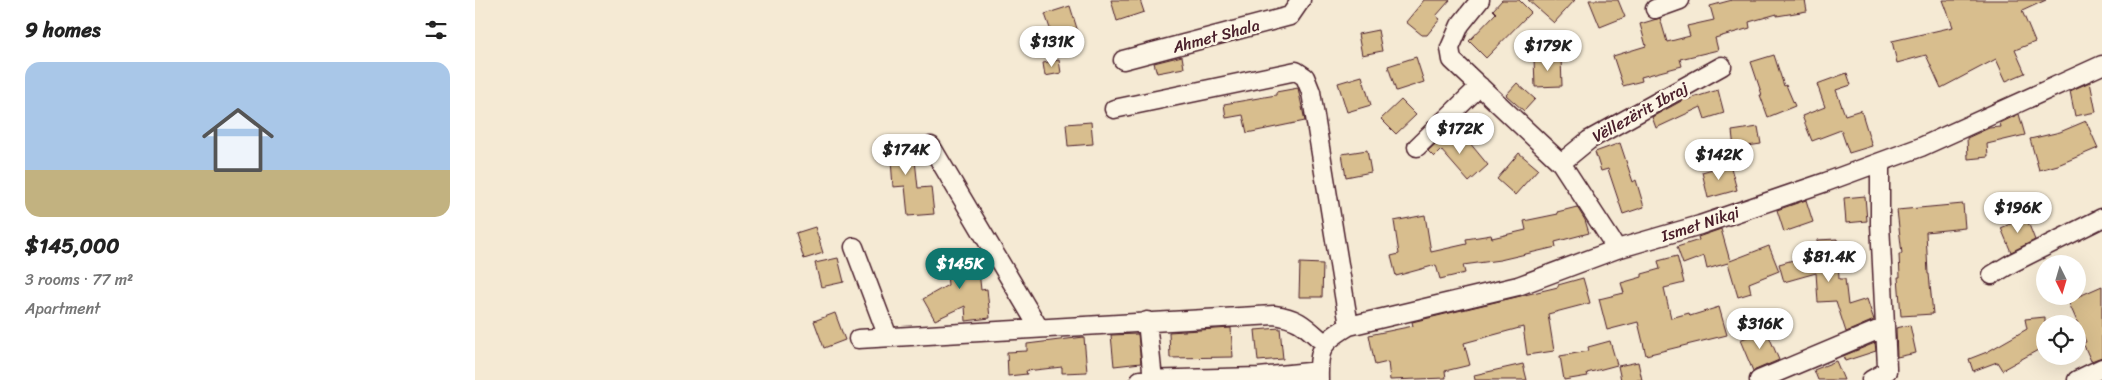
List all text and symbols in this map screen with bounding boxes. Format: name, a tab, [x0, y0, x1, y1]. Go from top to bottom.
street label: Ahmet Shala	[1168, 10, 1263, 62]
text: 9 homes	[25, 11, 101, 49]
icon: filters	[422, 16, 450, 44]
pin: $131K	[1017, 26, 1087, 68]
text: $131K	[1030, 27, 1074, 56]
pin: $179K	[1513, 30, 1583, 72]
text: $179K	[1525, 31, 1571, 60]
street label: Vëllezërit Ibraj	[1586, 73, 1694, 150]
icon: home	[193, 95, 283, 185]
pin: $172K	[1425, 112, 1495, 155]
text: $172K	[1437, 114, 1483, 143]
pin: $174K	[871, 134, 941, 176]
text: $174K	[883, 135, 929, 164]
pin: $142K	[1684, 138, 1754, 181]
text: $142K	[1696, 140, 1742, 169]
pin: $196K	[1983, 192, 2053, 234]
text: $196K	[1995, 193, 2041, 222]
street label: Ismet Nikqi	[1656, 198, 1744, 251]
text: $145,000	[25, 227, 120, 265]
pin: $81.4K	[1788, 240, 1870, 283]
text: $81.4K	[1803, 242, 1855, 271]
pin: $145K	[925, 248, 995, 290]
text: $145K	[936, 249, 984, 278]
north arrow	[2036, 255, 2086, 305]
map controls	[2036, 255, 2086, 365]
text: 3 rooms · 77 m²	[25, 265, 133, 294]
text: Apartment	[25, 294, 101, 323]
pin: $316K	[1725, 308, 1795, 350]
text: $316K	[1737, 309, 1783, 338]
button: locate	[2036, 315, 2086, 365]

